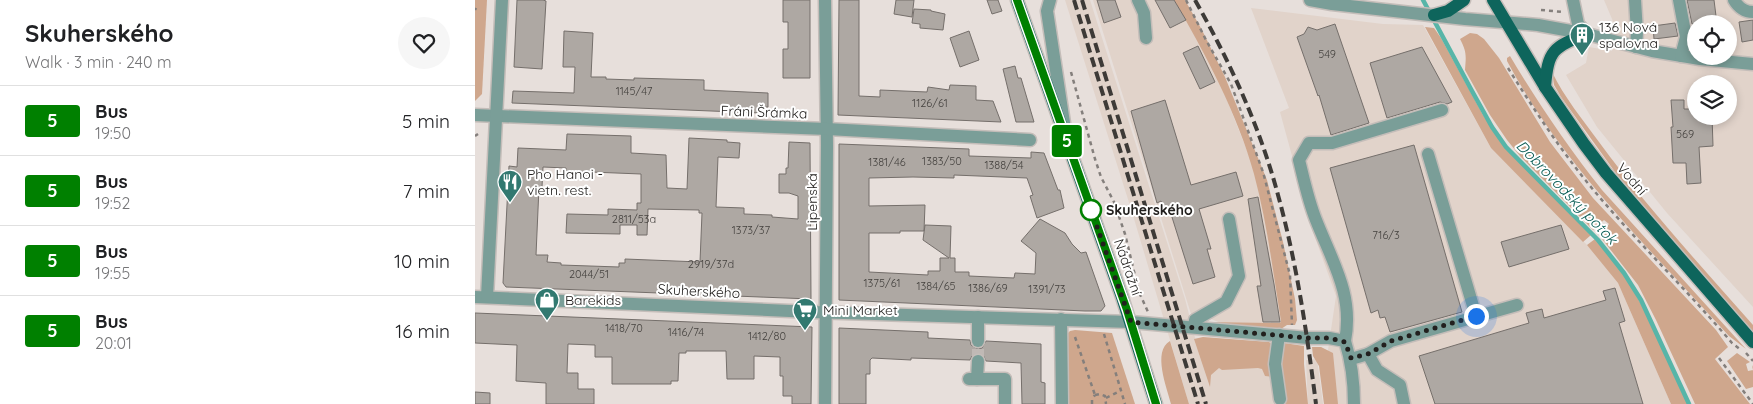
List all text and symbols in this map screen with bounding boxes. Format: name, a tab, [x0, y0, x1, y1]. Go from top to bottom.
map controls	[1687, 15, 1737, 125]
button: locate	[1687, 15, 1737, 65]
button: heart	[398, 17, 450, 69]
text: Skuherského	[25, 18, 174, 48]
place label: 136 Nová spalovna	[1599, 18, 1658, 52]
building icon: 136 Nová spalovna	[1569, 22, 1595, 56]
house number: 549	[1318, 47, 1336, 61]
text: Walk · 3 min · 240 m	[25, 52, 172, 72]
button: layers	[1687, 75, 1737, 125]
house number: 1145/47	[616, 84, 653, 98]
house number: 1126/61	[912, 96, 948, 110]
text: Bus	[95, 99, 128, 123]
street label: Fráni Šrámka	[720, 101, 808, 123]
text: 5	[47, 109, 58, 132]
text: 5 min	[402, 109, 450, 133]
text: 19:50	[95, 123, 131, 143]
line badge: 5	[1051, 125, 1083, 157]
house number: 569	[1676, 127, 1694, 141]
text: 5	[1062, 129, 1072, 152]
water label: Dobrovodský potok	[1512, 136, 1623, 249]
house number: 1383/50	[922, 154, 962, 168]
house number: 1381/46	[868, 155, 906, 169]
house number: 1388/54	[984, 158, 1024, 172]
street label: Vodní	[1613, 159, 1651, 199]
place label: Pho Hanoi - vietn. rest.	[527, 165, 603, 199]
text: Bus	[95, 169, 128, 193]
restaurant icon: Pho Hanoi - vietn. rest.	[497, 169, 523, 203]
street label: Lipenská	[803, 173, 821, 231]
text: 5	[47, 179, 58, 202]
text: 7 min	[403, 179, 450, 203]
text: 19:52	[95, 193, 130, 213]
marker: Skuherského	[1080, 199, 1102, 221]
place label: Skuherského	[1106, 201, 1193, 219]
house number: 2811/53a	[612, 212, 656, 226]
house number: 1373/37	[732, 223, 771, 237]
house number: 716/3	[1372, 228, 1400, 242]
street label: Nádražní	[1110, 236, 1146, 298]
text: Bus	[95, 239, 128, 263]
text: 5	[47, 249, 58, 272]
text: 10 min	[394, 249, 450, 273]
house number: 2919/37d	[688, 257, 734, 271]
text: 19:55	[95, 263, 130, 283]
house number: 2044/51	[569, 267, 609, 281]
house number: 1375/61	[863, 276, 901, 290]
house number: 1384/65	[916, 279, 956, 293]
street label: Skuherského	[657, 280, 741, 302]
house number: 1386/69	[968, 281, 1008, 295]
house number: 1391/73	[1028, 282, 1066, 296]
shop icon: Barekids	[534, 287, 560, 321]
place label: Barekids	[565, 291, 621, 309]
supermarket icon: Mini Market	[792, 297, 818, 331]
place label: Mini Market	[823, 301, 898, 319]
your location	[1464, 304, 1489, 329]
text: Bus	[95, 309, 128, 333]
text: 5	[47, 319, 58, 342]
text: 16 min	[395, 319, 450, 343]
house number: 1418/70	[605, 321, 643, 335]
house number: 1416/74	[668, 325, 704, 339]
house number: 1412/80	[748, 329, 786, 343]
text: 20:01	[95, 333, 132, 353]

